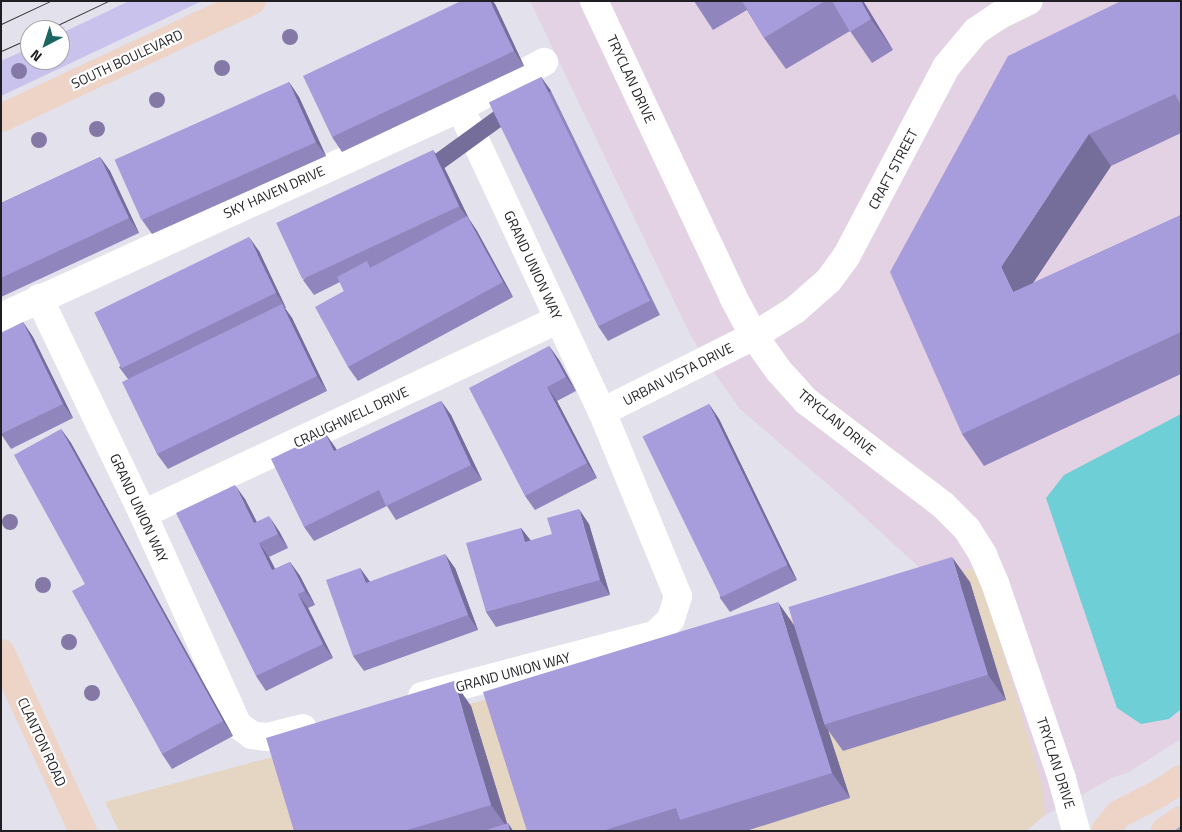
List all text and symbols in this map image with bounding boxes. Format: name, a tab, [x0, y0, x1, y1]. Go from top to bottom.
north arrow	[20, 20, 70, 70]
street label: SOUTH BOULEVARD	[69, 26, 185, 92]
street label: TRYCLAN DRIVE	[603, 32, 659, 126]
text: N	[25, 45, 46, 67]
street label: CRAFT STREET	[865, 126, 921, 212]
street label: SKY HAVEN DRIVE	[221, 162, 327, 222]
street label: GRAND UNION WAY	[500, 208, 566, 322]
street label: URBAN VISTA DRIVE	[620, 339, 736, 409]
street label: CRAUGHWELL DRIVE	[291, 383, 411, 451]
street label: TRYCLAN DRIVE	[795, 386, 879, 458]
street label: GRAND UNION WAY	[106, 451, 172, 565]
street label: GRAND UNION WAY	[454, 649, 572, 695]
street label: CLANTON ROAD	[14, 695, 70, 789]
street label: TRYCLAN DRIVE	[1033, 715, 1079, 811]

